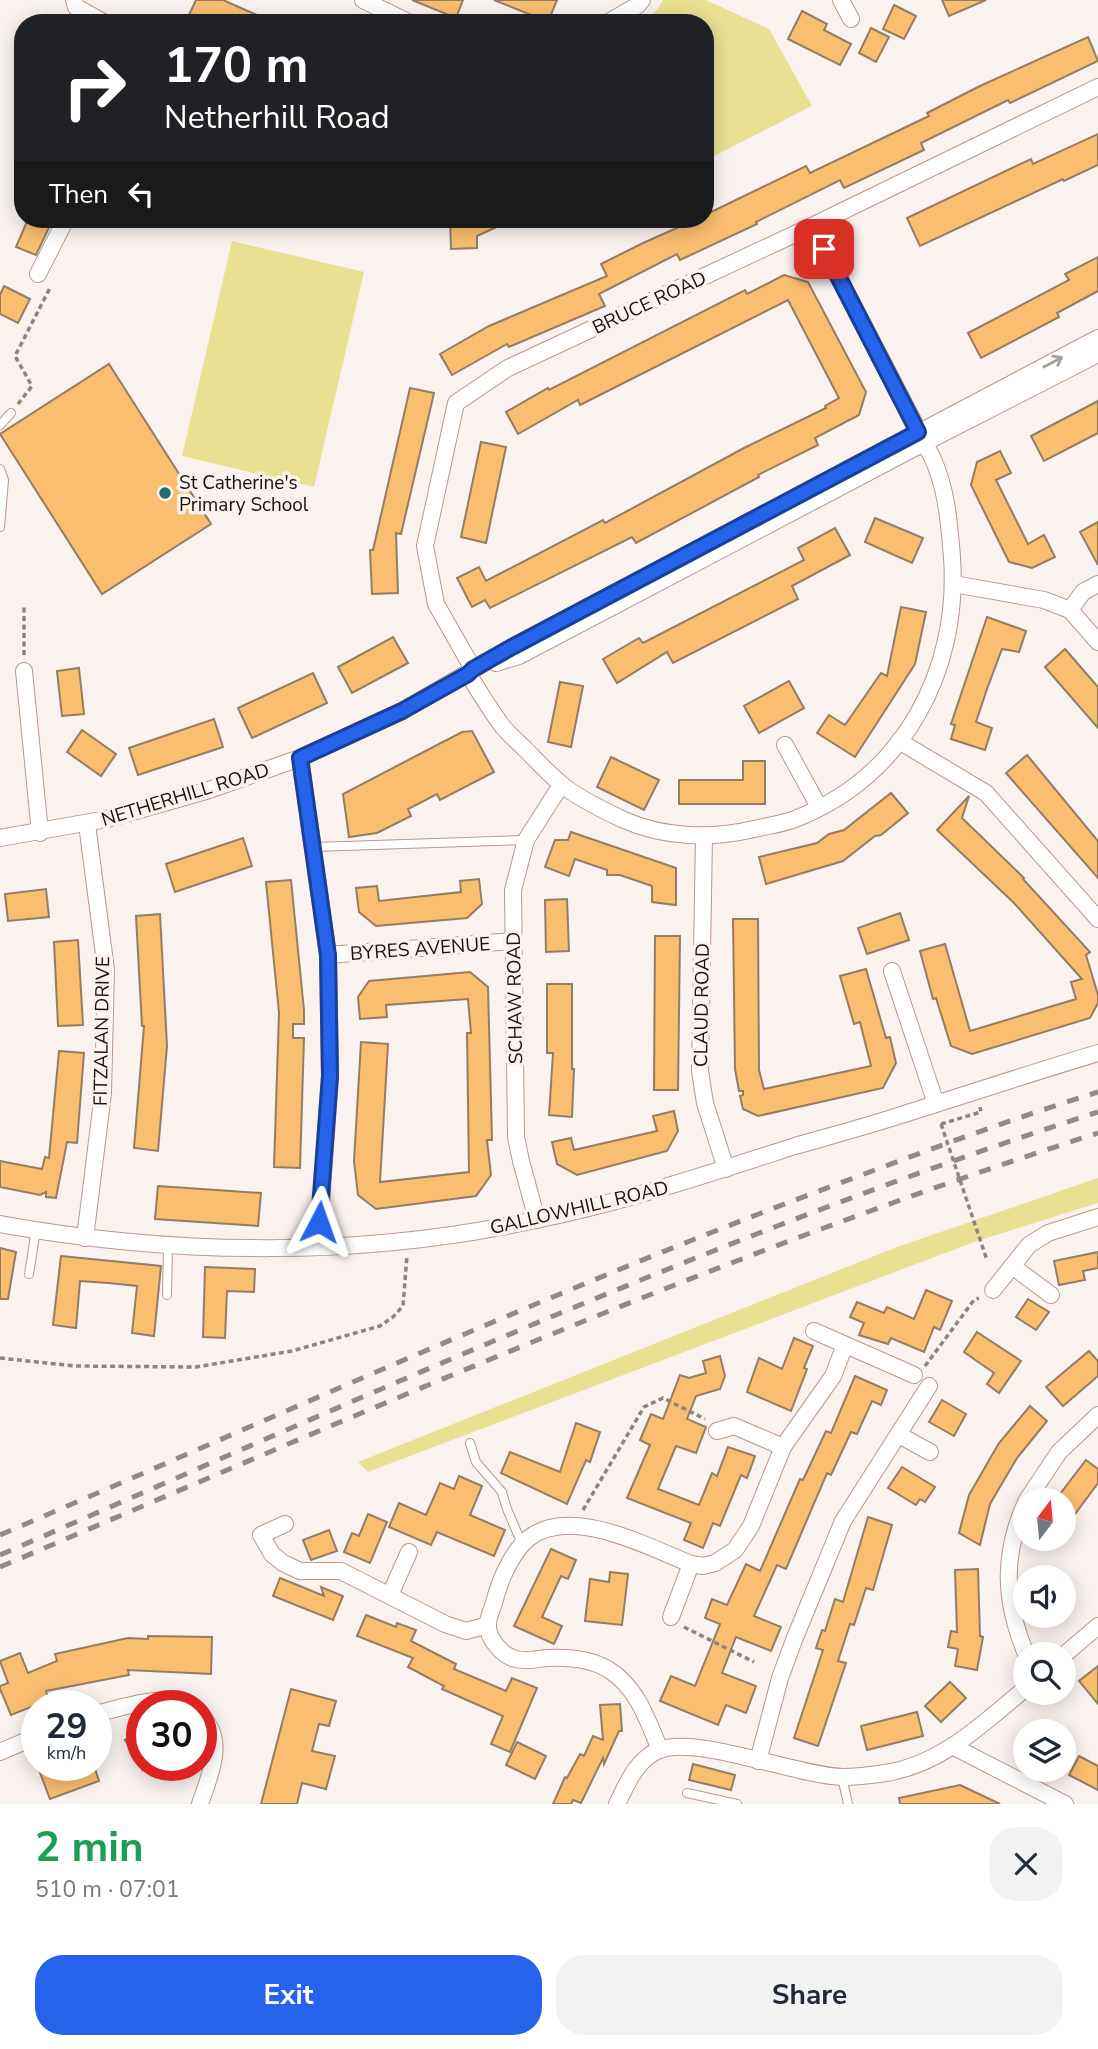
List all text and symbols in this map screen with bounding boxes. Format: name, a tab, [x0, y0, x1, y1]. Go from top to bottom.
text: 170 m	[164, 32, 308, 99]
icon: right	[49, 42, 140, 133]
text: Netherhill Road	[164, 96, 390, 139]
icon: left	[122, 175, 160, 213]
text: Then	[49, 177, 108, 212]
pin	[794, 219, 854, 279]
icon: arrive	[805, 230, 843, 268]
street label: BRUCE ROAD	[588, 265, 711, 341]
one-way arrow	[1042, 354, 1063, 368]
place label: St Catherine's Primary School	[179, 470, 309, 518]
marker: St Catherine's Primary School	[157, 485, 173, 501]
street label: NETHERHILL ROAD	[98, 757, 272, 833]
street label: BYRES AVENUE	[349, 931, 491, 967]
street label: SCHAW ROAD	[501, 932, 529, 1064]
street label: CLAUD ROAD	[688, 943, 716, 1067]
street label: FITZALAN DRIVE	[88, 956, 116, 1106]
street label: GALLOWHILL ROAD	[487, 1175, 671, 1241]
position arrow	[282, 1185, 356, 1259]
north arrow	[1013, 1488, 1076, 1550]
map controls	[1013, 1488, 1076, 1782]
button: sound	[1013, 1565, 1076, 1628]
button: search	[1013, 1642, 1076, 1705]
speed limit sign: 30	[126, 1690, 217, 1781]
text: 29	[45, 1703, 88, 1750]
button: layers	[1013, 1719, 1076, 1782]
text: km/h	[47, 1741, 86, 1765]
text: 2 min	[35, 1819, 144, 1876]
button: close	[989, 1827, 1063, 1901]
text: 510 m · 07:01	[35, 1874, 180, 1905]
button: Exit	[35, 1955, 542, 2035]
button: Share	[556, 1955, 1063, 2035]

